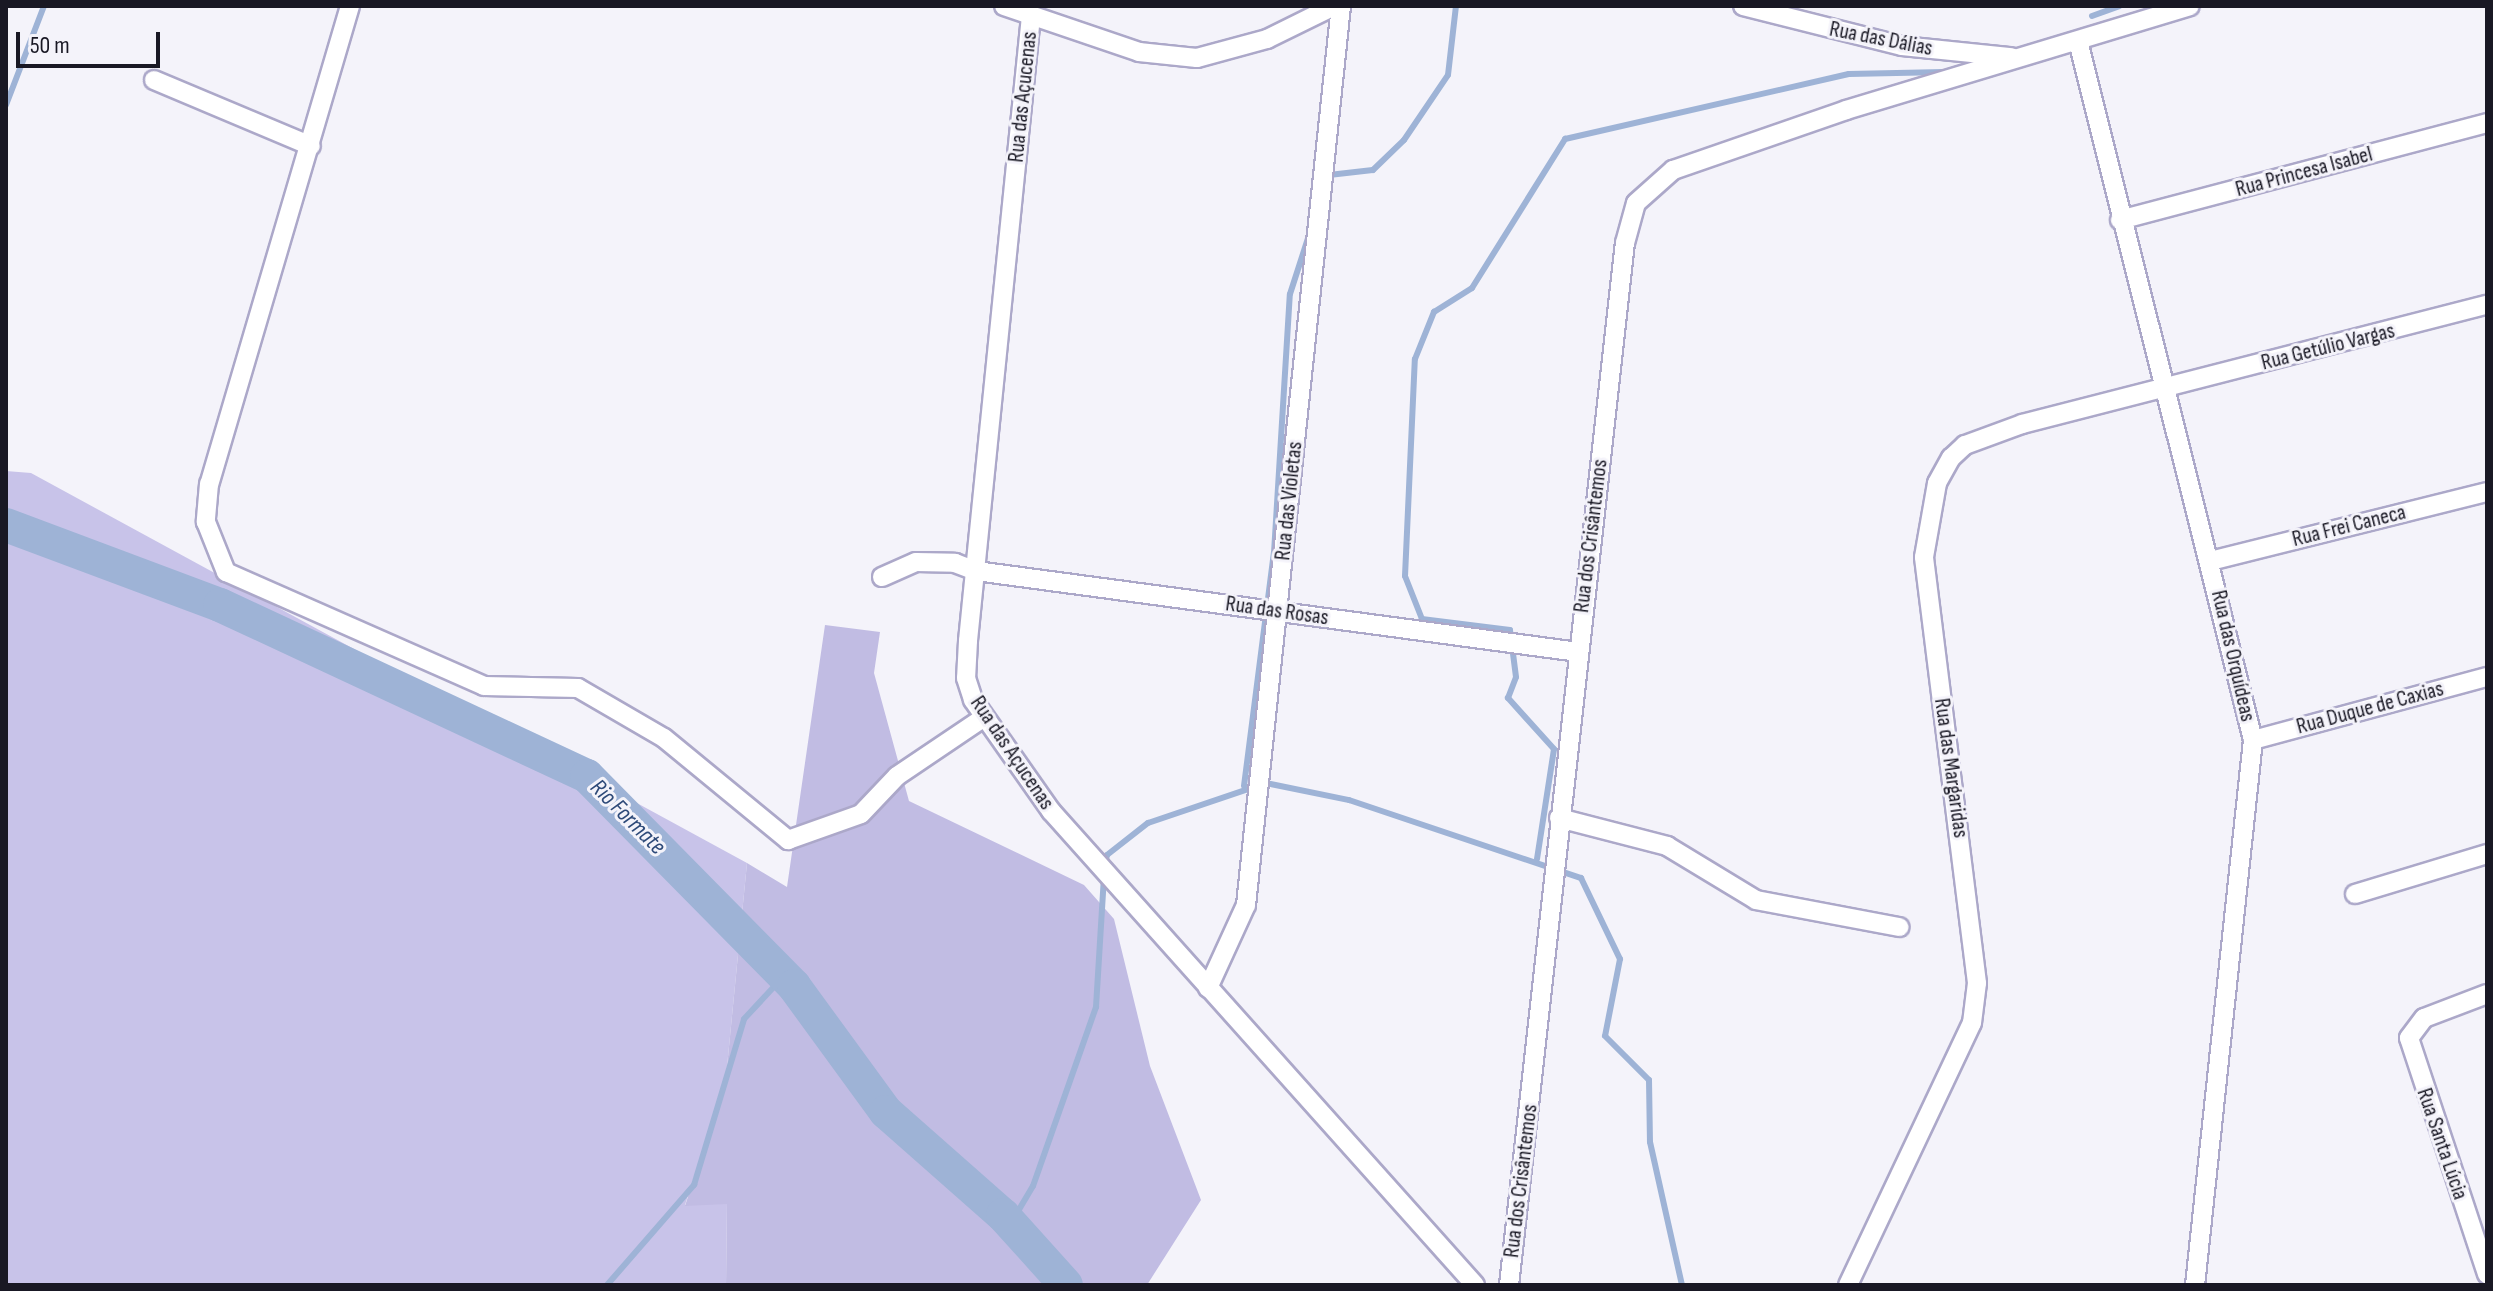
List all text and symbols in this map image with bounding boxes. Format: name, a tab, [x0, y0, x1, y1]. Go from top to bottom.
scale bar	[20, 16, 164, 66]
street label: Rua das Dálias	[1827, 16, 1935, 62]
street label: Rua das Açucenas	[1003, 30, 1043, 164]
text: 50 m	[30, 31, 70, 60]
street label: Rua Princesa Isabel	[2233, 141, 2375, 203]
street label: Rua Getúlio Vargas	[2259, 318, 2397, 376]
street label: Rua das Violetas	[1270, 440, 1308, 562]
street label: Rua dos Crisântemos	[1568, 458, 1614, 614]
street label: Rua Frei Caneca	[2290, 499, 2408, 553]
street label: Rua das Orquídeas	[2205, 588, 2261, 724]
street label: Rua das Rosas	[1224, 591, 1330, 631]
street label: Rua Duque de Caxias	[2294, 676, 2446, 740]
street label: Rua das Açucenas	[964, 691, 1060, 815]
street label: Rua das Margaridas	[1928, 697, 1974, 839]
water label: Rio Formate	[584, 773, 672, 861]
street label: Rua Santa Lúcia	[2411, 1085, 2473, 1203]
street label: Rua dos Crisântemos	[1498, 1103, 1544, 1259]

